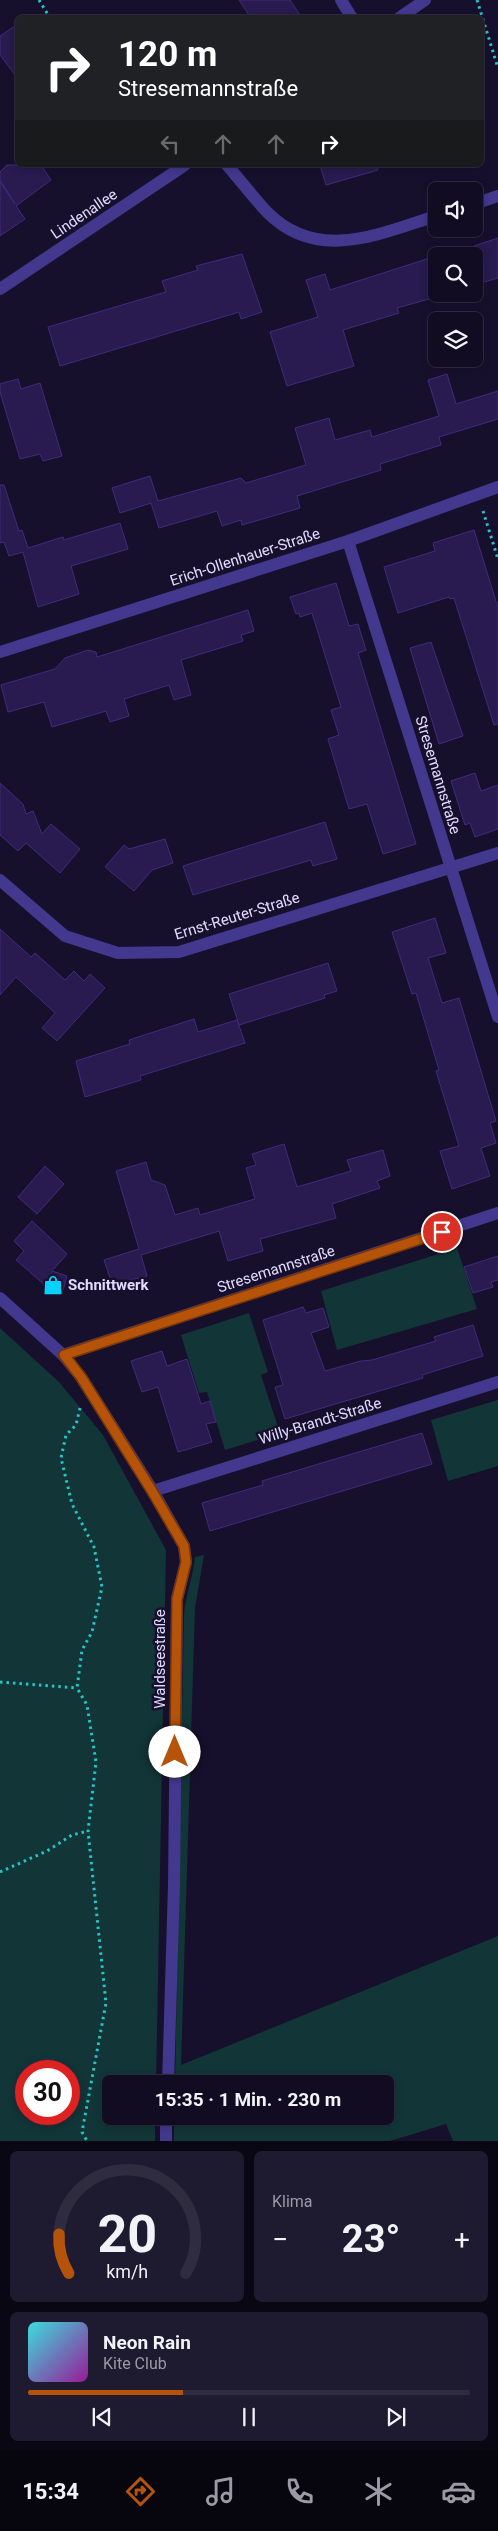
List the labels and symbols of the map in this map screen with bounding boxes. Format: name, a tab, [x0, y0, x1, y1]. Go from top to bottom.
street label: Lindenallee	[47, 185, 121, 243]
street label: Erich-Ollenhauer-Straße	[168, 524, 322, 590]
street label: Stresemannstraße	[411, 714, 465, 836]
street label: Ernst-Reuter-Straße	[172, 888, 302, 944]
pin	[421, 1211, 463, 1253]
street label: Stresemannstraße	[215, 1241, 337, 1297]
shop icon: Schnittwerk	[42, 1274, 64, 1296]
place label: Schnittwerk	[68, 1276, 150, 1294]
street label: Willy-Brandt-Straße	[257, 1394, 384, 1448]
street label: Waldseestraße	[151, 1609, 169, 1709]
position arrow	[148, 1725, 200, 1777]
speed limit sign: 30	[15, 2060, 80, 2125]

